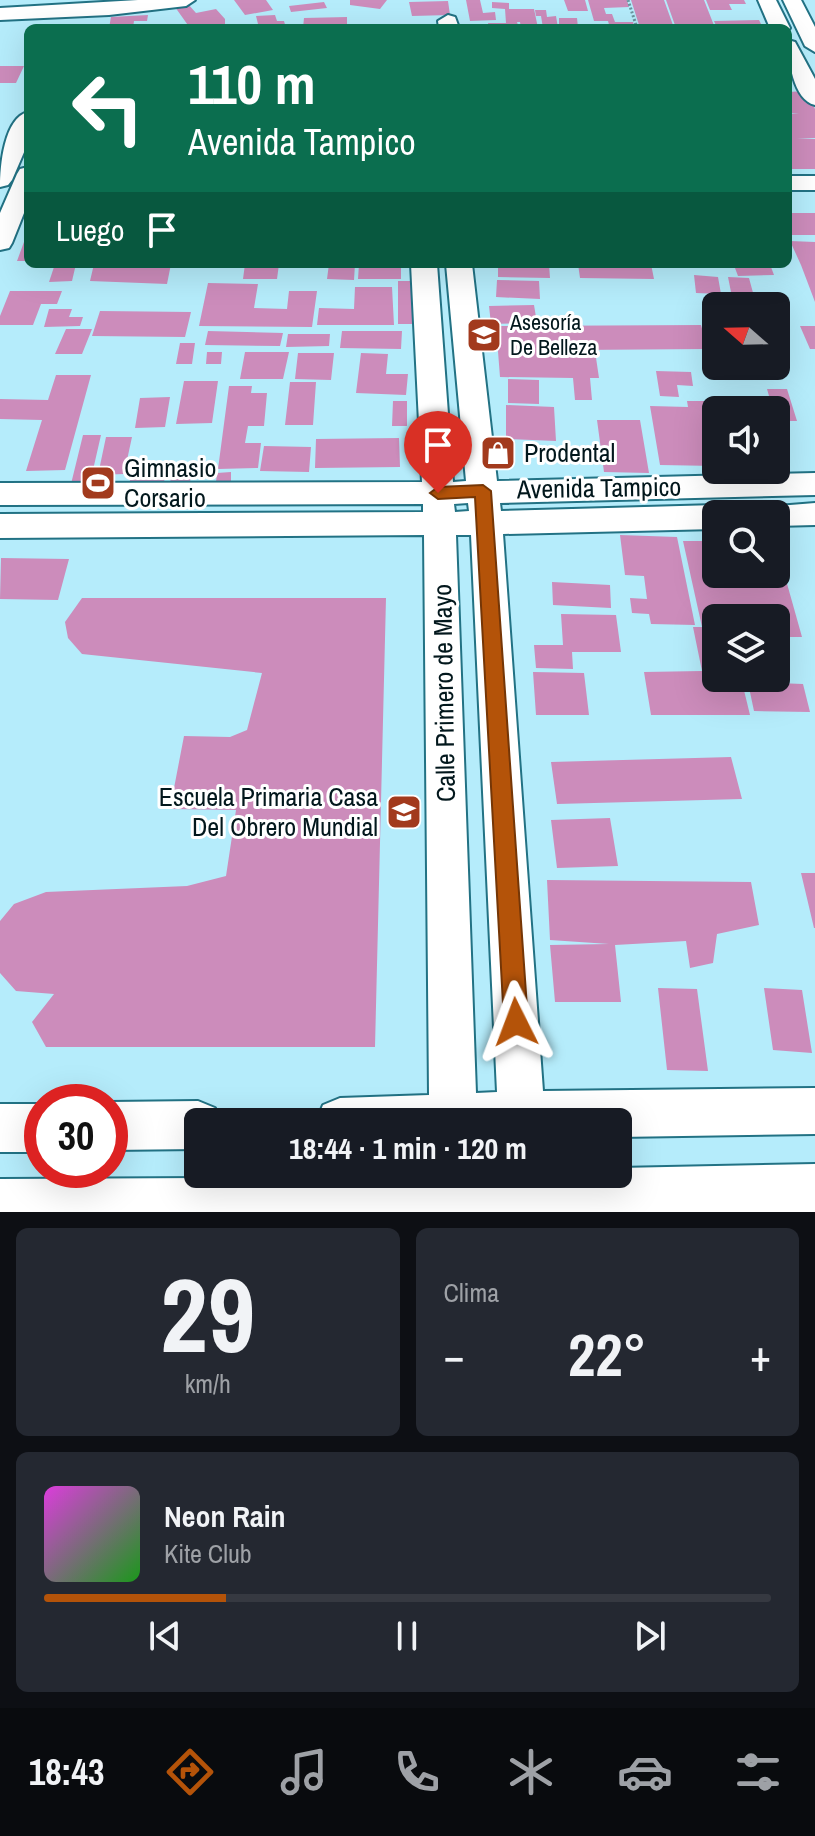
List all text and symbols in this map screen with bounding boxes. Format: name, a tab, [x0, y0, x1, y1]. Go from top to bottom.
text: 110 m	[188, 46, 316, 121]
icon: left	[56, 56, 160, 160]
text: Avenida Tampico	[188, 118, 416, 166]
icon: arrive	[140, 208, 184, 252]
text: Luego	[56, 210, 124, 250]
north arrow	[702, 292, 790, 380]
map controls	[702, 292, 790, 692]
place label: Asesoría De Belleza	[509, 307, 597, 362]
school or university icon: Asesoría De Belleza	[465, 316, 503, 354]
button: sound	[702, 396, 790, 484]
pin	[404, 411, 472, 493]
icon: arrive	[416, 423, 460, 467]
shop icon: Prodental	[479, 434, 517, 472]
place label: Prodental	[524, 435, 615, 470]
place label: Gimnasio Corsario	[124, 450, 216, 515]
sports icon: Gimnasio Corsario	[79, 464, 117, 502]
street label: Avenida Tampico	[515, 469, 682, 506]
button: search	[702, 500, 790, 588]
street label: Calle Primero de Mayo	[424, 584, 463, 802]
button: layers	[702, 604, 790, 692]
place label: Escuela Primaria Casa Del Obrero Mundial	[159, 779, 378, 844]
school or university icon: Escuela Primaria Casa Del Obrero Mundial	[385, 793, 423, 831]
position arrow	[474, 980, 558, 1064]
speed limit sign: 30	[24, 1084, 128, 1188]
text: 18:44 · 1 min · 120 m	[289, 1128, 527, 1168]
text: 29	[160, 1244, 255, 1384]
text: Clima	[444, 1275, 499, 1310]
text: 22°	[568, 1314, 647, 1395]
text: −	[444, 1325, 465, 1385]
text: +	[750, 1325, 771, 1385]
text: km/h	[185, 1366, 231, 1401]
text: Neon Rain	[164, 1496, 286, 1536]
text: Kite Club	[164, 1536, 252, 1571]
icon: previous	[143, 1614, 187, 1658]
icon: pause	[385, 1614, 429, 1658]
icon: next	[628, 1614, 672, 1658]
icon: directions	[162, 1744, 218, 1800]
icon: music	[276, 1744, 332, 1800]
icon: phone	[389, 1744, 445, 1800]
icon: climate	[503, 1744, 559, 1800]
icon: car	[617, 1744, 673, 1800]
icon: filters	[730, 1744, 786, 1800]
text: 18:43	[29, 1748, 104, 1796]

